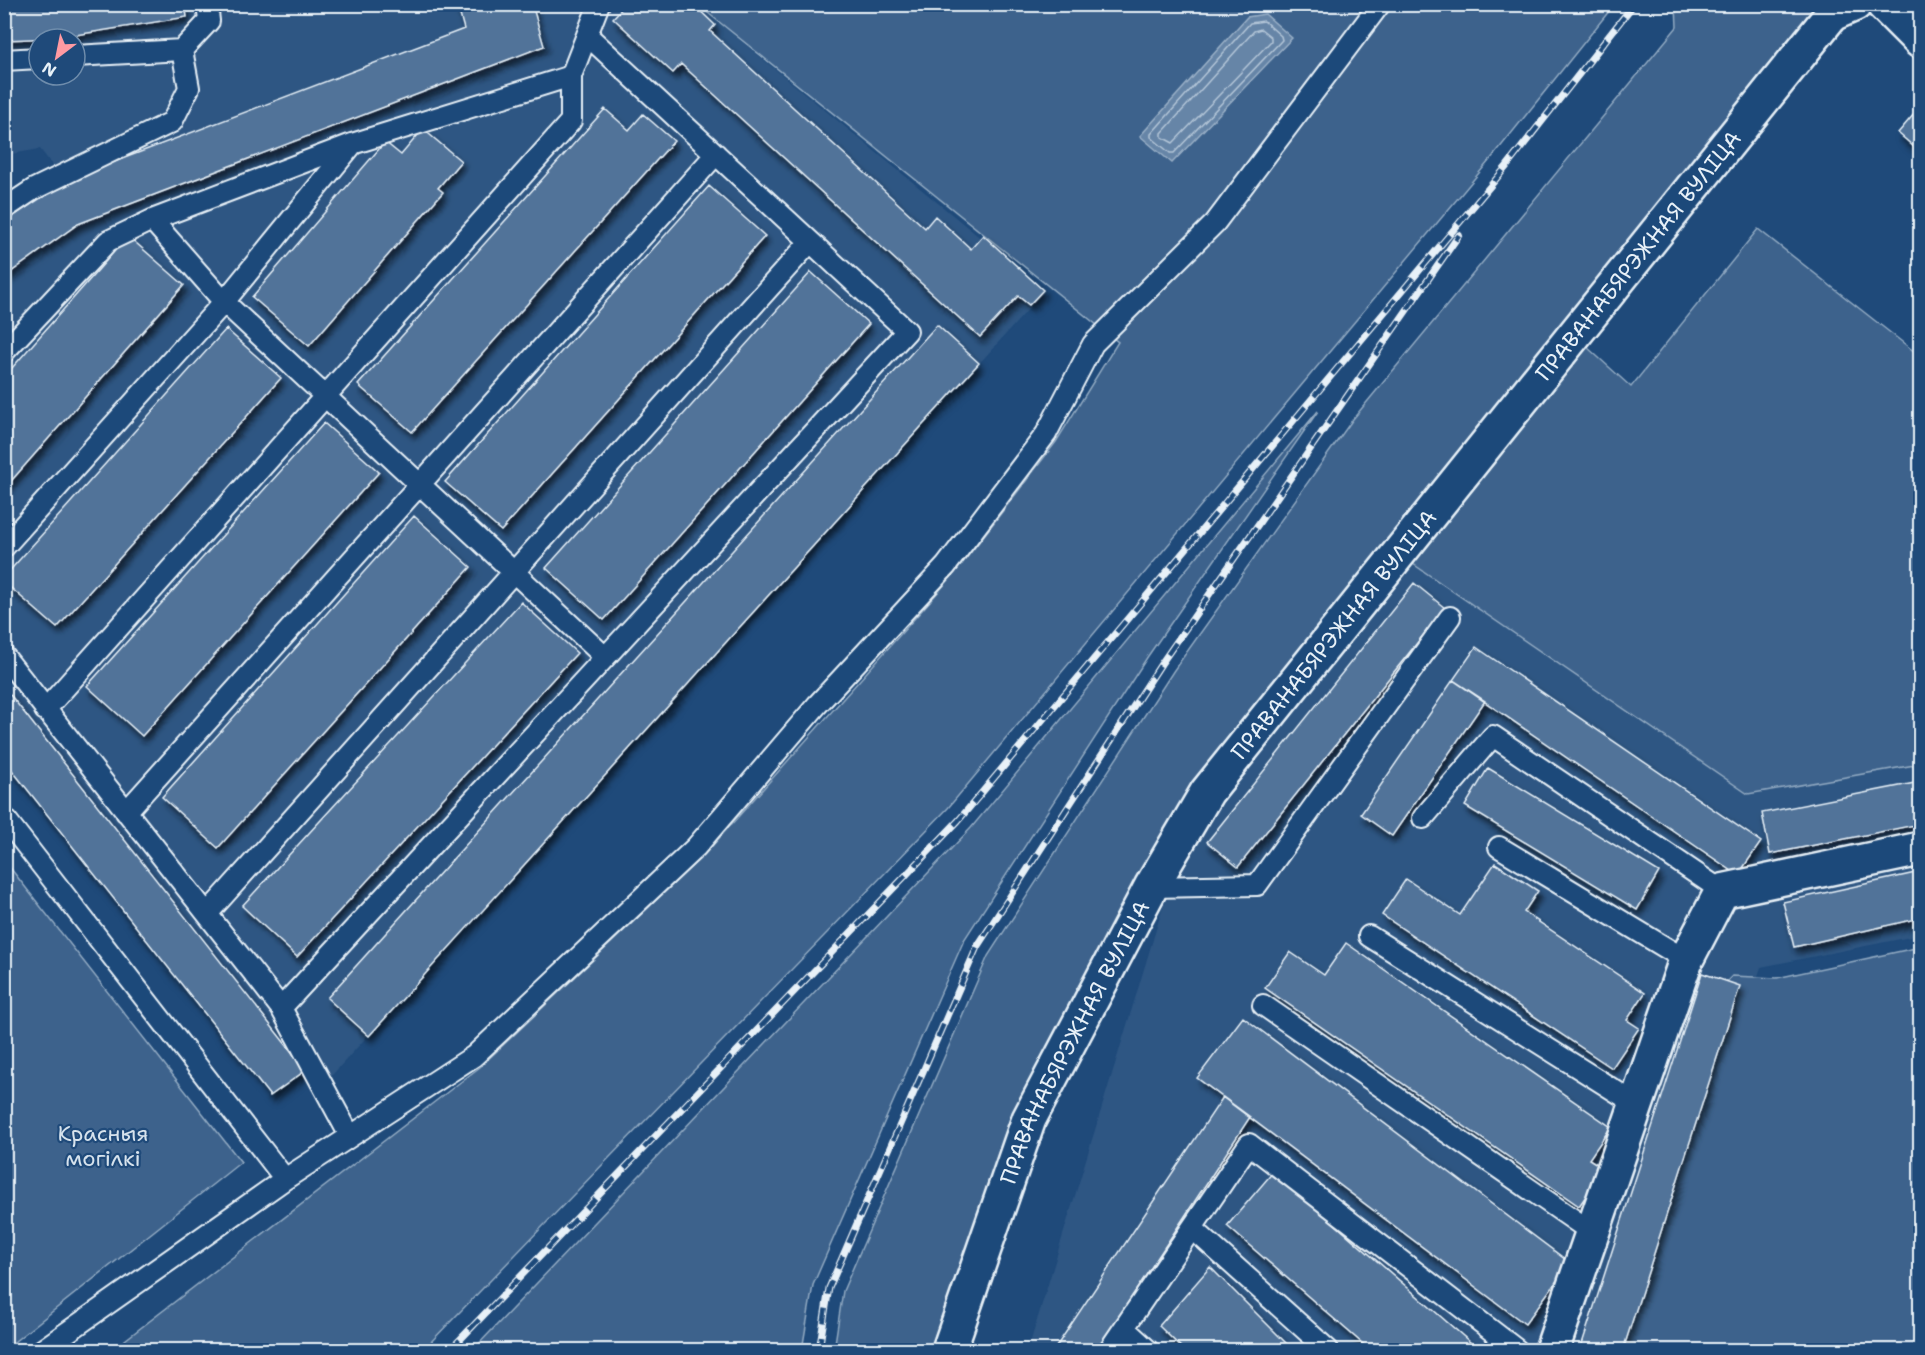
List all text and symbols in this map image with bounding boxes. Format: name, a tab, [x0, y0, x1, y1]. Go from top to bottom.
north arrow	[27, 27, 87, 87]
text: N	[38, 57, 60, 82]
street label: ПРАВАНАБЯРЭЖНАЯ ВУЛІЦА	[1529, 124, 1747, 387]
street label: ПРАВАНАБЯРЭЖНАЯ ВУЛІЦА	[1224, 503, 1443, 765]
street label: ПРАВАНАБЯРЭЖНАЯ ВУЛІЦА	[993, 895, 1156, 1188]
park label: Красныя могілкі	[57, 1119, 149, 1173]

